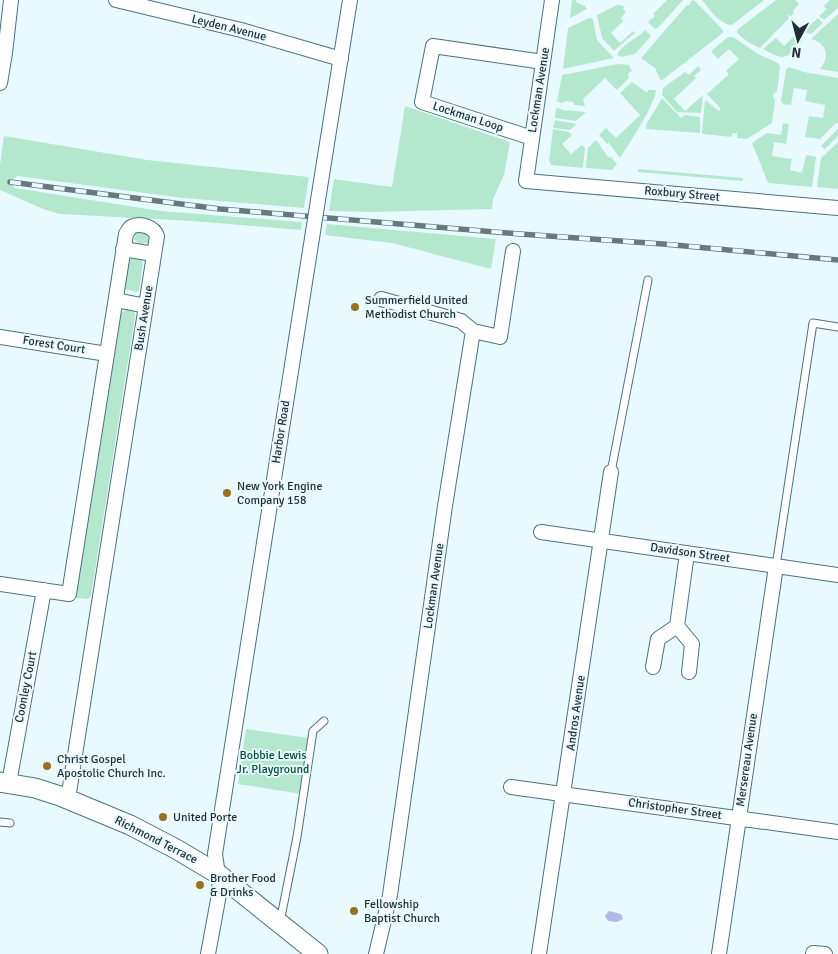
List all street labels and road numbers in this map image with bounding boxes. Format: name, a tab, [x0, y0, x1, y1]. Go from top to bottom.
street label: Leyden Avenue	[190, 11, 268, 45]
street label: Lockman Avenue	[525, 46, 553, 134]
street label: Lockman Loop	[431, 99, 505, 135]
street label: Roxbury Street	[644, 183, 720, 205]
street label: Bush Avenue	[131, 284, 157, 352]
street label: Forest Court	[22, 333, 86, 357]
street label: Harbor Road	[269, 399, 293, 465]
street label: Davidson Street	[649, 540, 731, 566]
street label: Lockman Avenue	[421, 542, 447, 630]
street label: Coonley Court	[12, 650, 40, 724]
street label: Andros Avenue	[563, 674, 589, 752]
street label: Mersereau Avenue	[733, 712, 761, 808]
street label: Christopher Street	[627, 795, 723, 823]
street label: Richmond Terrace	[112, 813, 200, 867]

